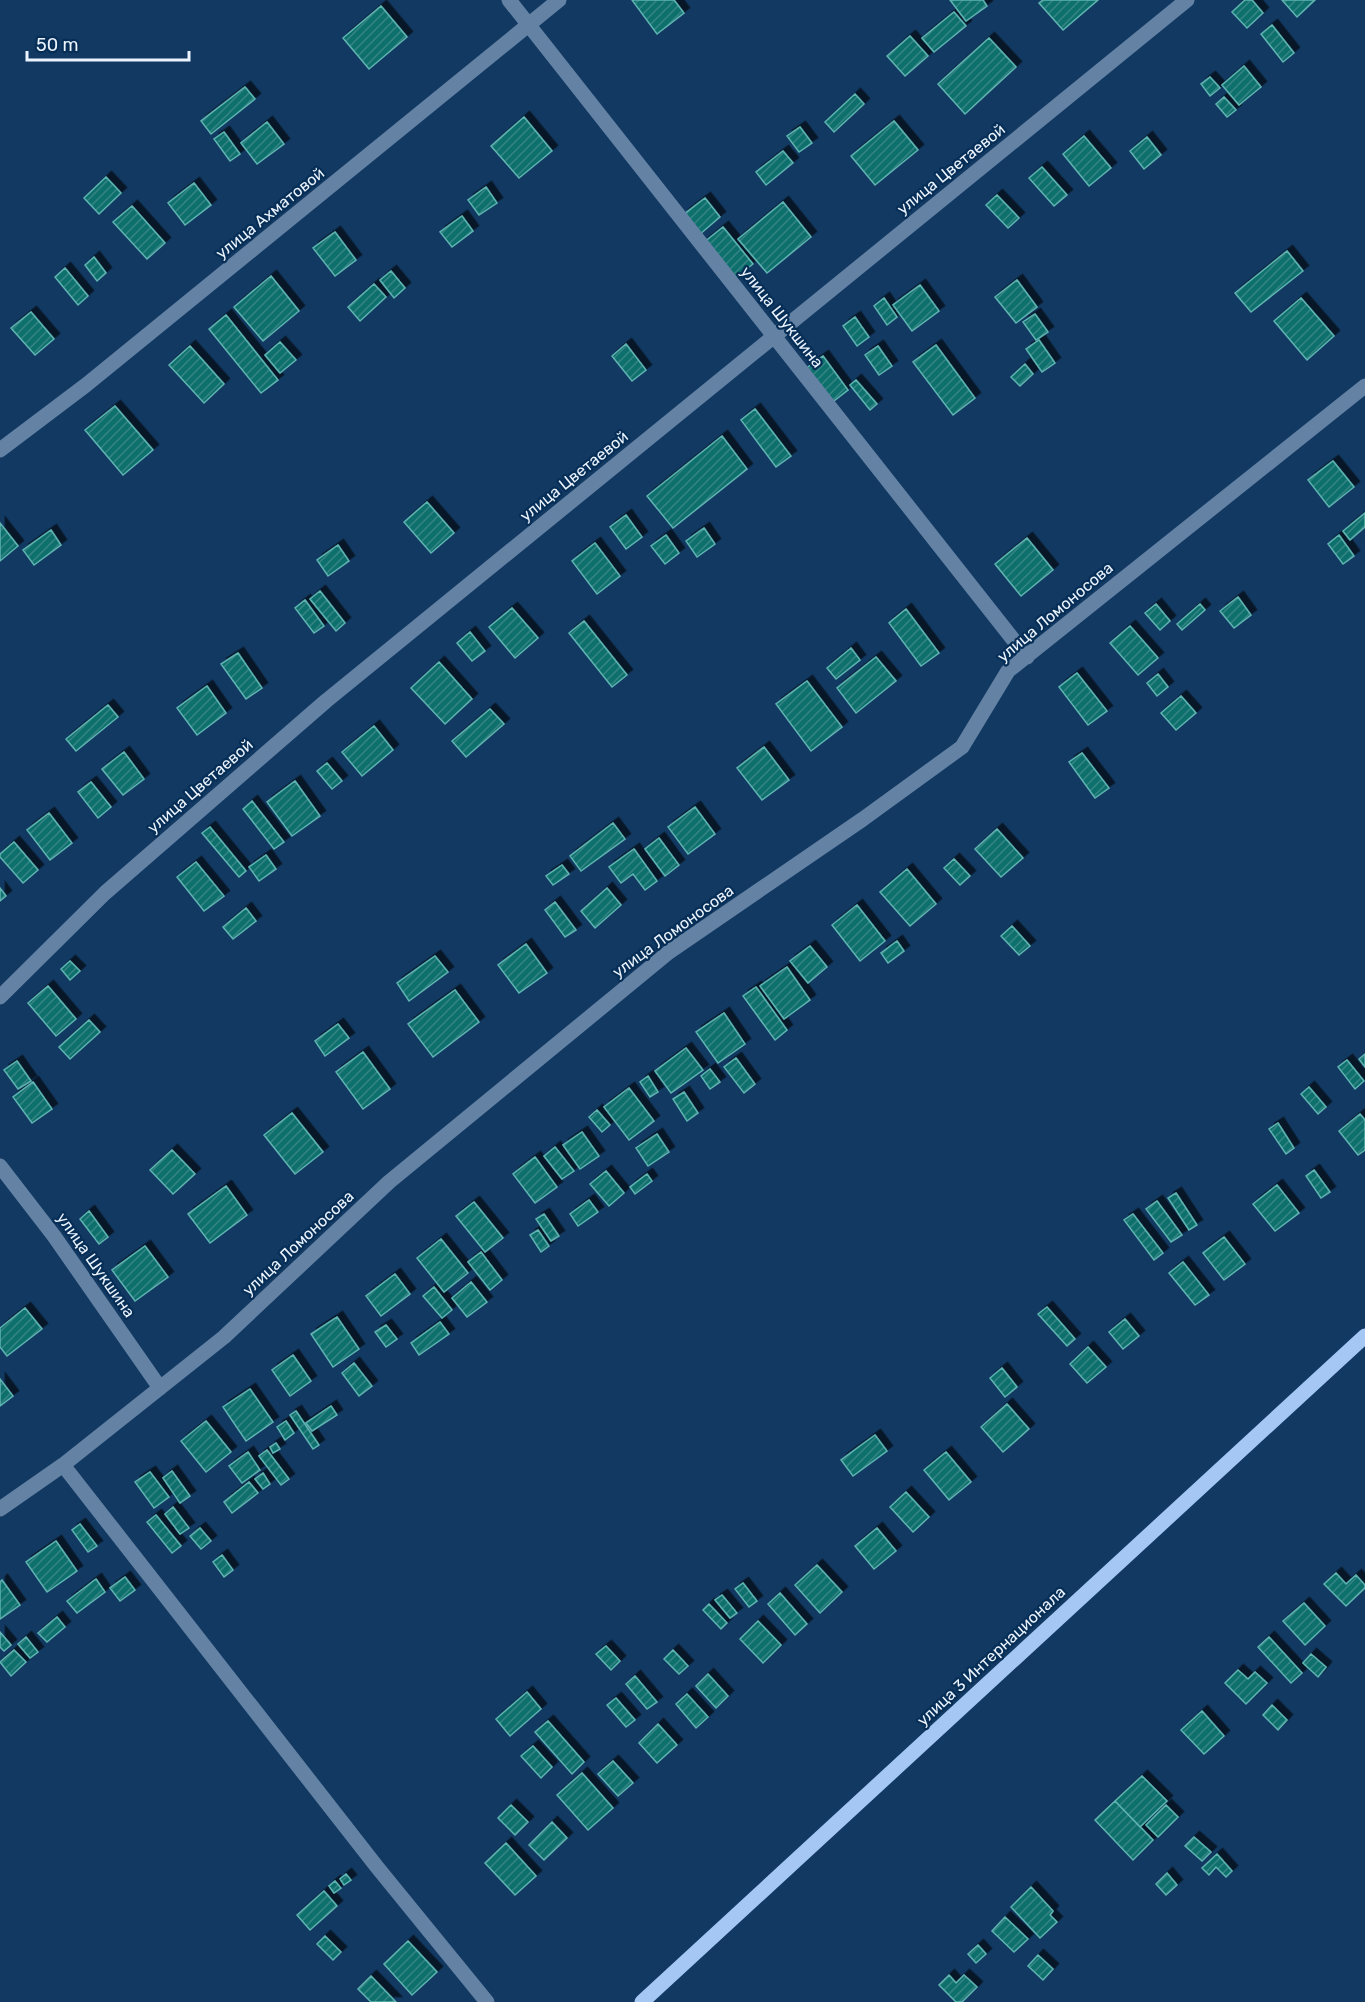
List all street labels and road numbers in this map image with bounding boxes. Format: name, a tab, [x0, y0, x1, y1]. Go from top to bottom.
street label: улица Цветаевой	[893, 120, 1009, 218]
street label: улица Ахматовой	[212, 163, 328, 263]
street label: улица Шукшина	[736, 262, 828, 372]
street label: улица Цветаевой	[516, 427, 632, 525]
street label: улица Ломоносова	[993, 558, 1117, 666]
street label: улица Цветаевой	[143, 735, 257, 837]
street label: улица Ломоносова	[609, 881, 737, 981]
street label: улица Ломоносова	[238, 1187, 358, 1299]
street label: улица Шукшина	[53, 1209, 139, 1321]
street label: улица 3 Интернационала	[913, 1582, 1069, 1730]

